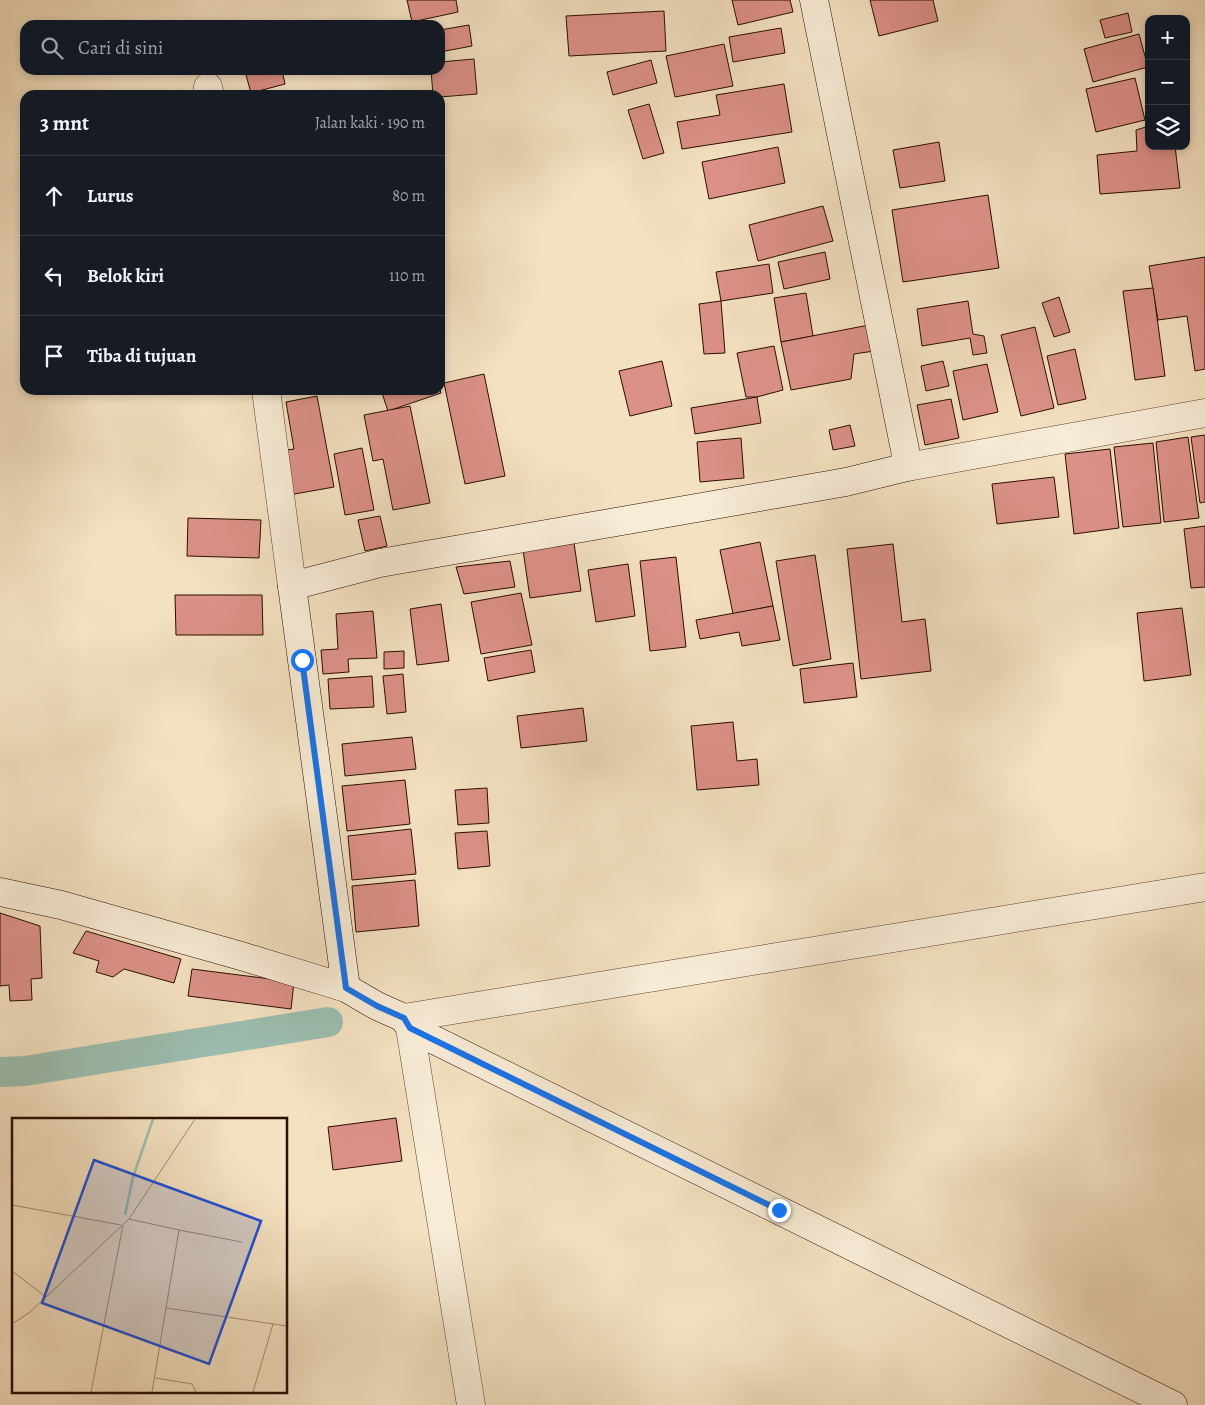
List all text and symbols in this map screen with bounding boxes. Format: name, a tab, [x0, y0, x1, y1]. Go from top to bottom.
map controls	[1145, 15, 1190, 150]
button: +	[1145, 15, 1190, 60]
search box	[20, 20, 445, 75]
icon: search	[38, 34, 66, 62]
text: Cari di sini	[78, 35, 163, 61]
button: −	[1145, 60, 1190, 105]
button: layers	[1145, 105, 1190, 150]
text: 3 mnt	[40, 109, 89, 137]
text: Jalan kaki · 190 m	[315, 112, 425, 134]
icon: ahead	[40, 182, 68, 210]
text: Lurus	[87, 183, 133, 209]
text: 80 m	[392, 185, 425, 207]
icon: left	[40, 262, 68, 290]
text: Belok kiri	[87, 263, 164, 289]
text: 110 m	[389, 265, 425, 287]
icon: arrive	[40, 342, 68, 370]
text: Tiba di tujuan	[87, 343, 196, 369]
route start	[291, 649, 314, 672]
inset map	[12, 1118, 288, 1392]
route end	[768, 1199, 791, 1222]

